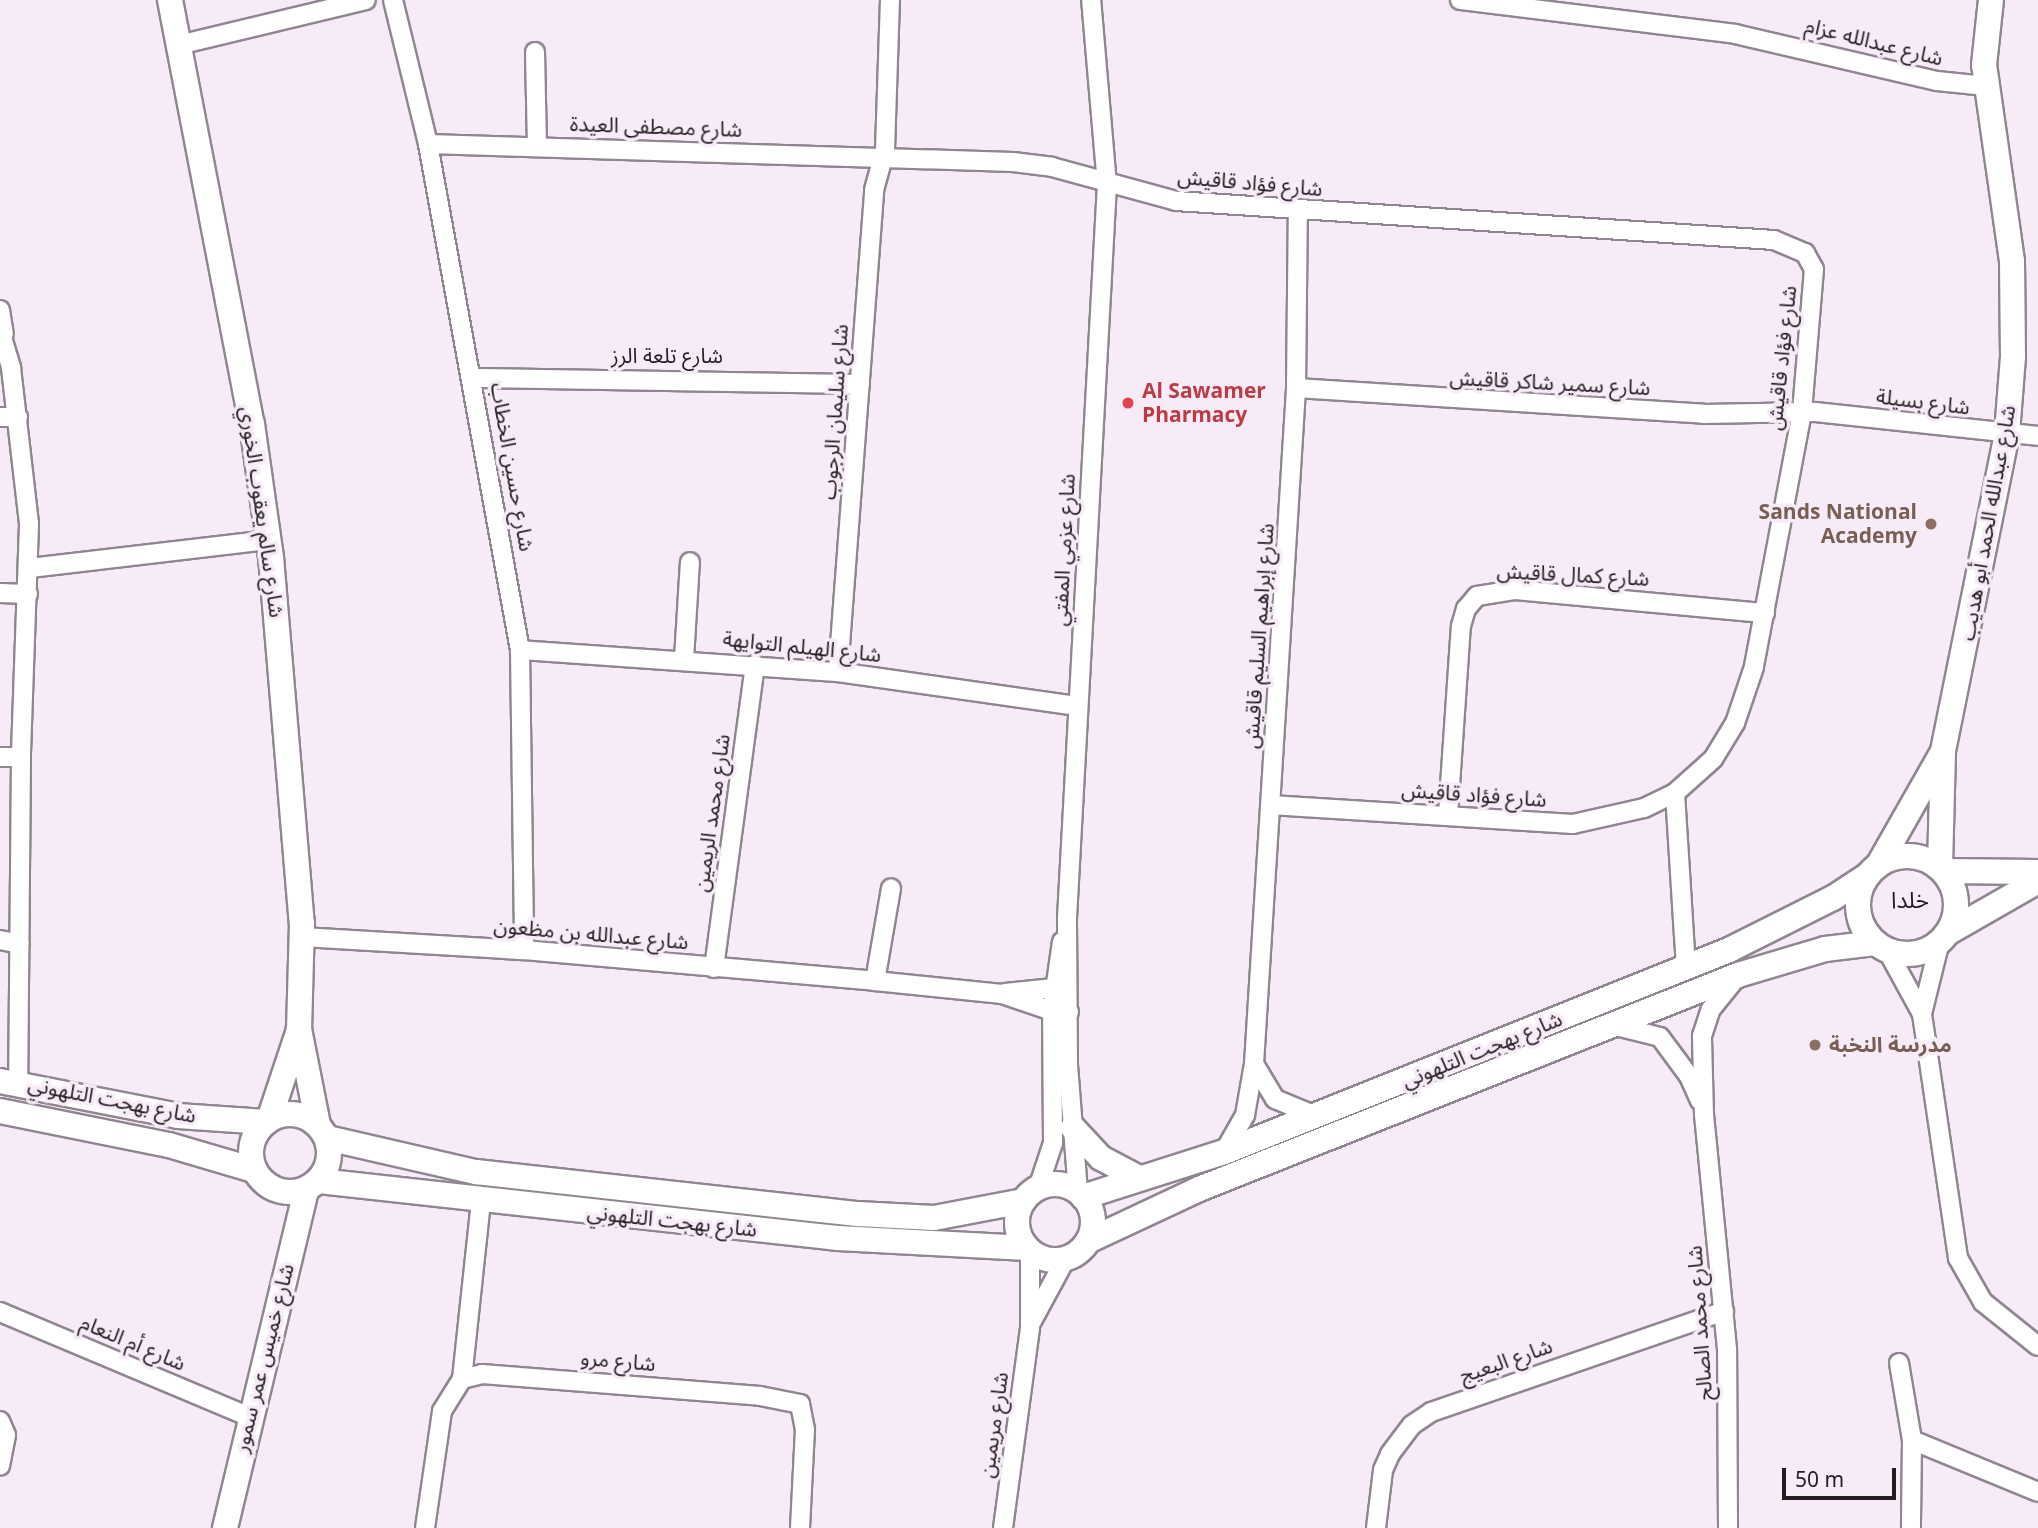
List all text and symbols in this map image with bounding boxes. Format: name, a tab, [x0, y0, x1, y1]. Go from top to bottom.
street label: شارع عبدالله عزام	[1802, 13, 1946, 71]
street label: شارع مصطفى العيدة	[569, 111, 743, 143]
street label: شارع فؤاد قاقيش	[1176, 164, 1324, 202]
street label: شارع فؤاد قاقيش	[1762, 284, 1802, 432]
street label: شارع سليمان الرجوب	[816, 323, 854, 501]
street label: شارع تلعة الرز	[611, 343, 723, 369]
street label: شارع سمير شاكر قاقيش	[1449, 365, 1651, 401]
place label: Al Sawamer Pharmacy	[1142, 378, 1266, 428]
street label: شارع حسين الخطاب	[485, 381, 539, 553]
street label: شارع بسيلة	[1875, 384, 1971, 420]
marker: Al Sawamer Pharmacy	[1120, 395, 1136, 411]
street label: شارع عبدالله الحمد أبو هديب	[1955, 403, 2021, 643]
street label: شارع سالم يعقوب الخوري	[235, 405, 289, 619]
street label: شارع عزمي المفتي	[1047, 473, 1081, 627]
place label: Sands National Academy	[1759, 499, 1917, 549]
marker: Sands National Academy	[1923, 516, 1939, 532]
street label: شارع إبراهيم السليم قاقيش	[1239, 522, 1279, 750]
street label: شارع كمال قاقيش	[1496, 558, 1650, 592]
street label: شارع الهيلم التوايهة	[722, 626, 882, 668]
street label: شارع محمد الريمين	[688, 732, 736, 894]
street label: شارع فؤاد قاقيش	[1401, 777, 1547, 813]
district label: خلدا	[1891, 887, 1929, 915]
street label: شارع عبدالله بن مظعون	[493, 913, 689, 955]
street label: شارع بهجت التلهوني	[1398, 1006, 1566, 1094]
place label: مدرسة النخبة	[1829, 1032, 1952, 1058]
marker: مدرسة النخبة	[1807, 1037, 1823, 1053]
street label: شارع بهجت التلهوني	[26, 1071, 198, 1129]
street label: شارع بهجت التلهوني	[586, 1200, 758, 1242]
street label: شارع محمد الصالح	[1682, 1245, 1718, 1401]
street label: شارع خميس عمر سمور	[228, 1261, 300, 1455]
street label: شارع أم النعام	[77, 1310, 189, 1376]
street label: شارع البعيج	[1456, 1333, 1556, 1389]
street label: شارع مرو	[579, 1345, 657, 1377]
street label: شارع مريمين	[974, 1370, 1014, 1480]
scale bar	[1786, 1454, 1900, 1498]
text: 50 m	[1795, 1458, 1844, 1502]

